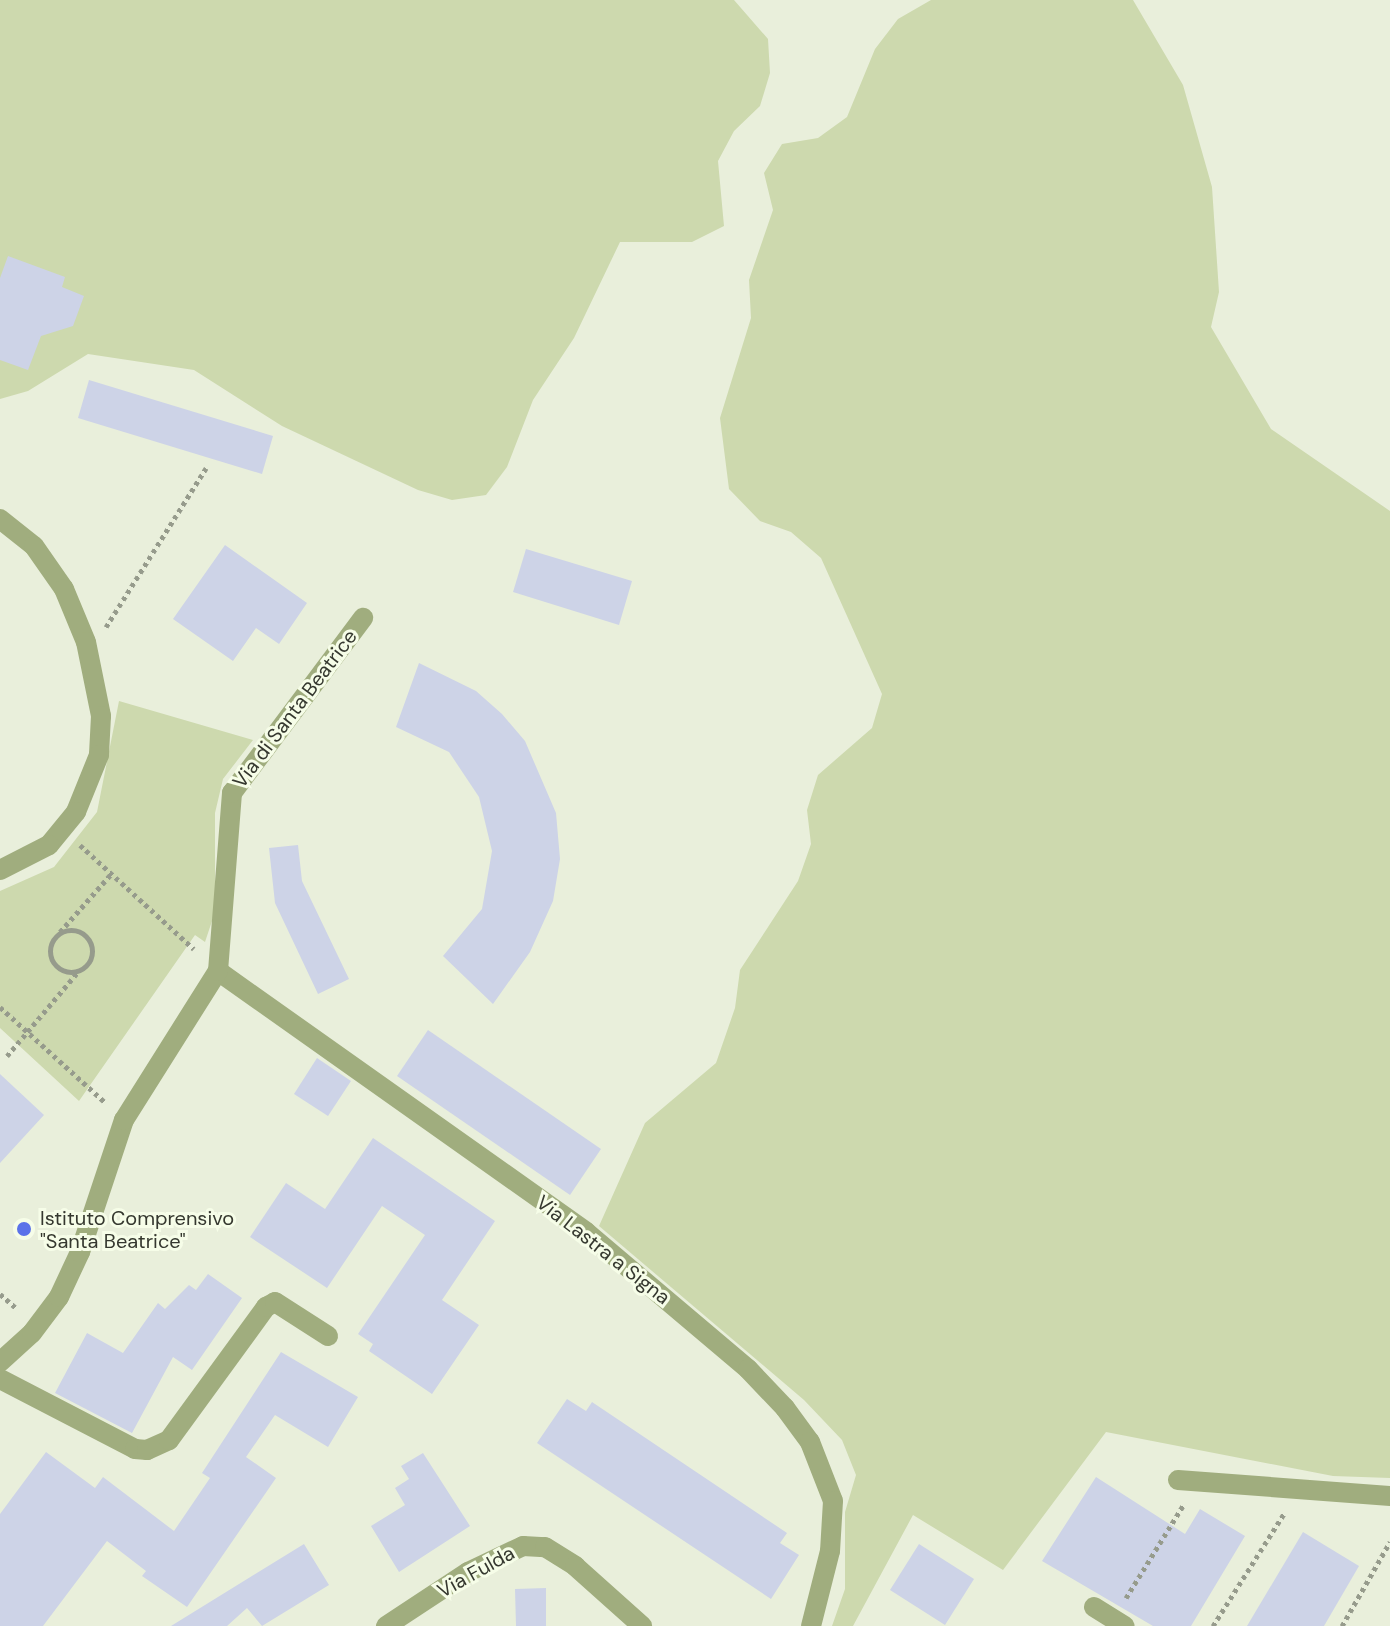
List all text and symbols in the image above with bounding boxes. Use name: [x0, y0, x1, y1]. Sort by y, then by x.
street label: Via di Santa Beatrice: [228, 625, 362, 793]
street label: Via Lastra a Signa: [531, 1190, 675, 1310]
place label: Istituto Comprensivo "Santa Beatrice": [40, 1206, 234, 1253]
marker: Istituto Comprensivo "Santa Beatrice": [15, 1220, 33, 1238]
street label: Via Fulda: [433, 1541, 519, 1603]

